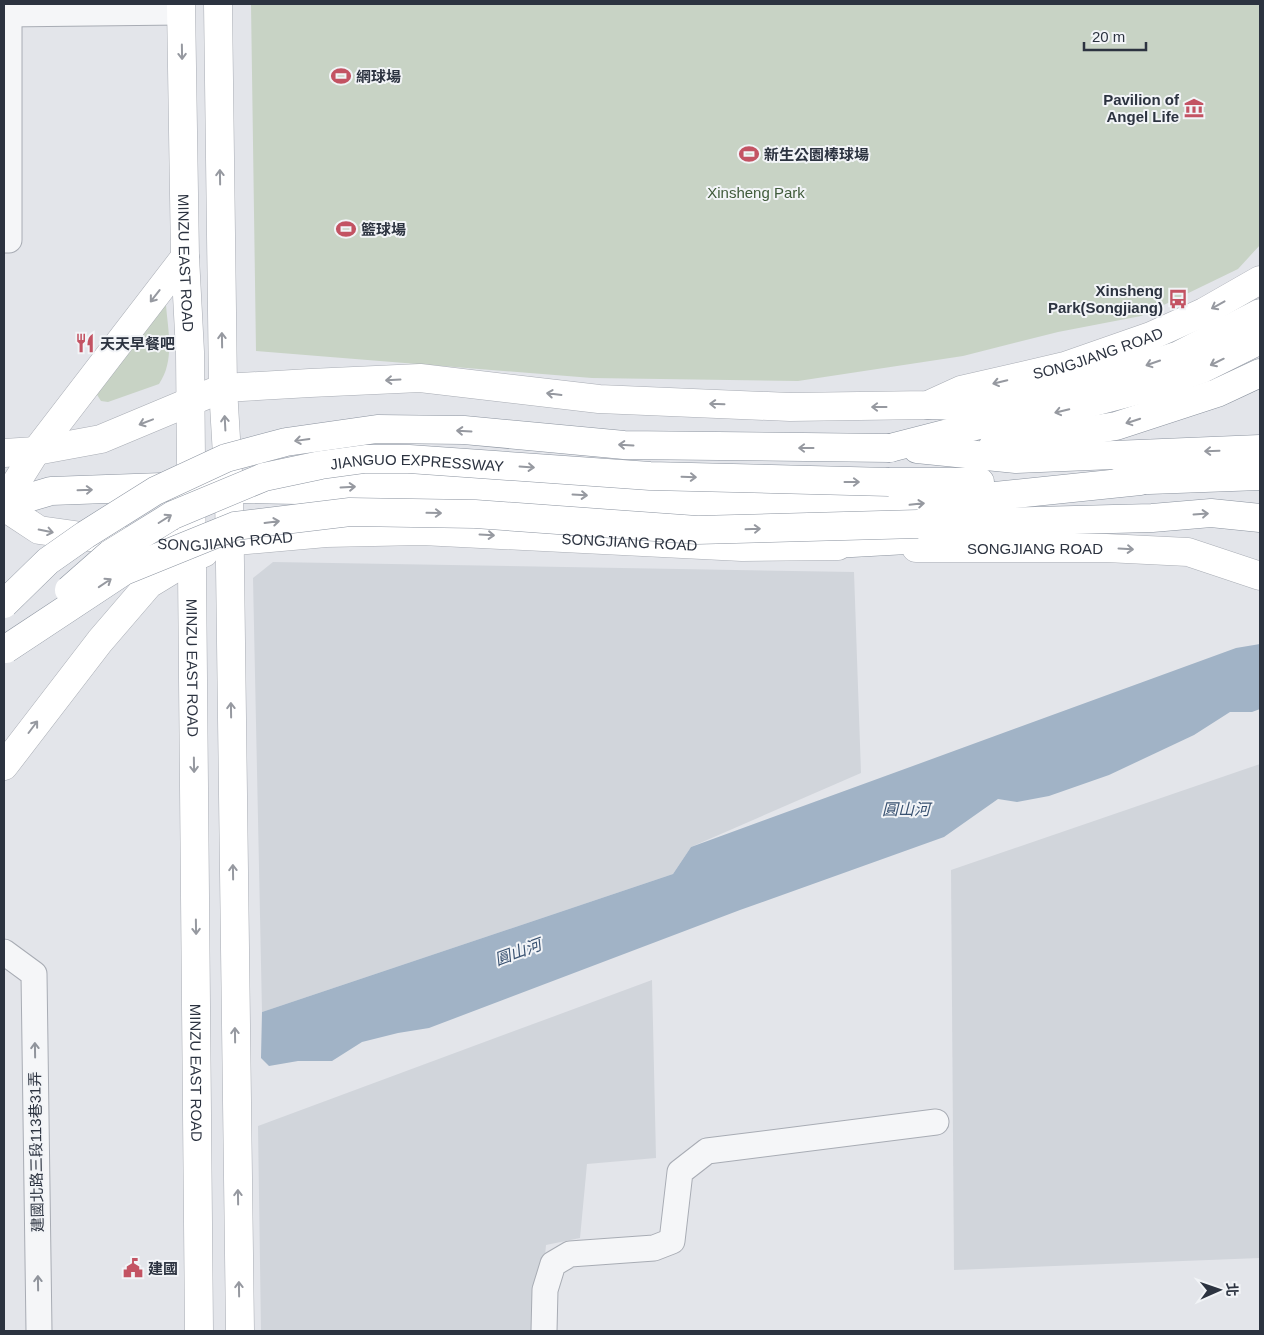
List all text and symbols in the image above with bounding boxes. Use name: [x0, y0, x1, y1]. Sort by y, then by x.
scale bar: [1084, 20, 1146, 52]
text: 20 m: [1092, 28, 1125, 45]
one-way arrow: [177, 44, 186, 60]
sports icon: 網球場: [330, 65, 352, 87]
place label: 網球場: [356, 68, 401, 85]
place label: Pavilion of Angel Life: [1103, 91, 1180, 125]
museum icon: Pavilion of Angel Life: [1183, 97, 1205, 119]
sports icon: 新生公園棒球場: [738, 143, 760, 165]
place label: 新生公園棒球場: [764, 146, 869, 163]
one-way arrow: [215, 169, 225, 186]
park label: Xinsheng Park: [707, 184, 805, 201]
street label: MINZU EAST ROAD: [176, 194, 197, 333]
sports icon: 籃球場: [335, 218, 357, 240]
place label: 籃球場: [361, 221, 406, 238]
place label: Xinsheng Park(Songjiang): [1048, 282, 1163, 316]
bus stop icon: Xinsheng Park(Songjiang): [1167, 288, 1189, 310]
one-way arrow: [149, 289, 160, 302]
one-way arrow: [1212, 300, 1226, 310]
street label: SONGJIANG ROAD: [1031, 323, 1165, 382]
restaurant icon: 天天早餐吧: [74, 332, 96, 354]
one-way arrow: [217, 332, 227, 348]
place label: 天天早餐吧: [100, 335, 175, 352]
one-way arrow: [1209, 357, 1224, 367]
one-way arrow: [1145, 359, 1161, 369]
one-way arrow: [385, 375, 401, 384]
one-way arrow: [992, 378, 1008, 387]
one-way arrow: [547, 389, 563, 399]
one-way arrow: [709, 399, 725, 409]
one-way arrow: [871, 402, 888, 412]
one-way arrow: [1054, 407, 1070, 416]
one-way arrow: [221, 416, 230, 432]
one-way arrow: [1125, 416, 1141, 426]
one-way arrow: [139, 418, 154, 427]
one-way arrow: [456, 426, 472, 435]
one-way arrow: [295, 435, 311, 445]
one-way arrow: [618, 440, 634, 450]
one-way arrow: [798, 443, 814, 453]
one-way arrow: [1204, 447, 1220, 456]
street label: JIANGUO EXPRESSWAY: [329, 451, 505, 474]
one-way arrow: [519, 462, 535, 471]
one-way arrow: [681, 473, 697, 482]
one-way arrow: [843, 477, 859, 487]
one-way arrow: [340, 482, 356, 491]
one-way arrow: [77, 485, 93, 495]
one-way arrow: [572, 490, 588, 499]
one-way arrow: [909, 499, 925, 509]
one-way arrow: [426, 509, 442, 518]
one-way arrow: [1192, 509, 1208, 519]
one-way arrow: [158, 514, 172, 524]
one-way arrow: [264, 516, 280, 526]
one-way arrow: [745, 524, 761, 534]
one-way arrow: [37, 527, 53, 536]
street label: SONGJIANG ROAD: [157, 527, 294, 554]
street label: SONGJIANG ROAD: [561, 529, 698, 553]
one-way arrow: [478, 530, 494, 539]
street label: SONGJIANG ROAD: [967, 540, 1103, 557]
one-way arrow: [1118, 544, 1134, 553]
one-way arrow: [98, 578, 112, 589]
street label: MINZU EAST ROAD: [184, 599, 202, 737]
one-way arrow: [226, 702, 236, 718]
one-way arrow: [28, 721, 39, 734]
one-way arrow: [189, 756, 199, 773]
water label: 圓山河: [882, 801, 933, 818]
one-way arrow: [228, 865, 238, 881]
one-way arrow: [191, 919, 200, 935]
water label: 圓山河: [493, 935, 546, 968]
street label: MINZU EAST ROAD: [187, 1004, 206, 1142]
one-way arrow: [231, 1027, 240, 1043]
one-way arrow: [30, 1042, 40, 1058]
street label: 建國北路三段113巷31弄: [26, 1072, 46, 1232]
one-way arrow: [233, 1190, 243, 1206]
public building icon: 建國: [122, 1257, 144, 1279]
place label: 建國: [148, 1260, 178, 1277]
north arrow: [1194, 1265, 1244, 1315]
one-way arrow: [33, 1275, 43, 1291]
one-way arrow: [234, 1281, 244, 1297]
text: 北: [1224, 1282, 1240, 1297]

